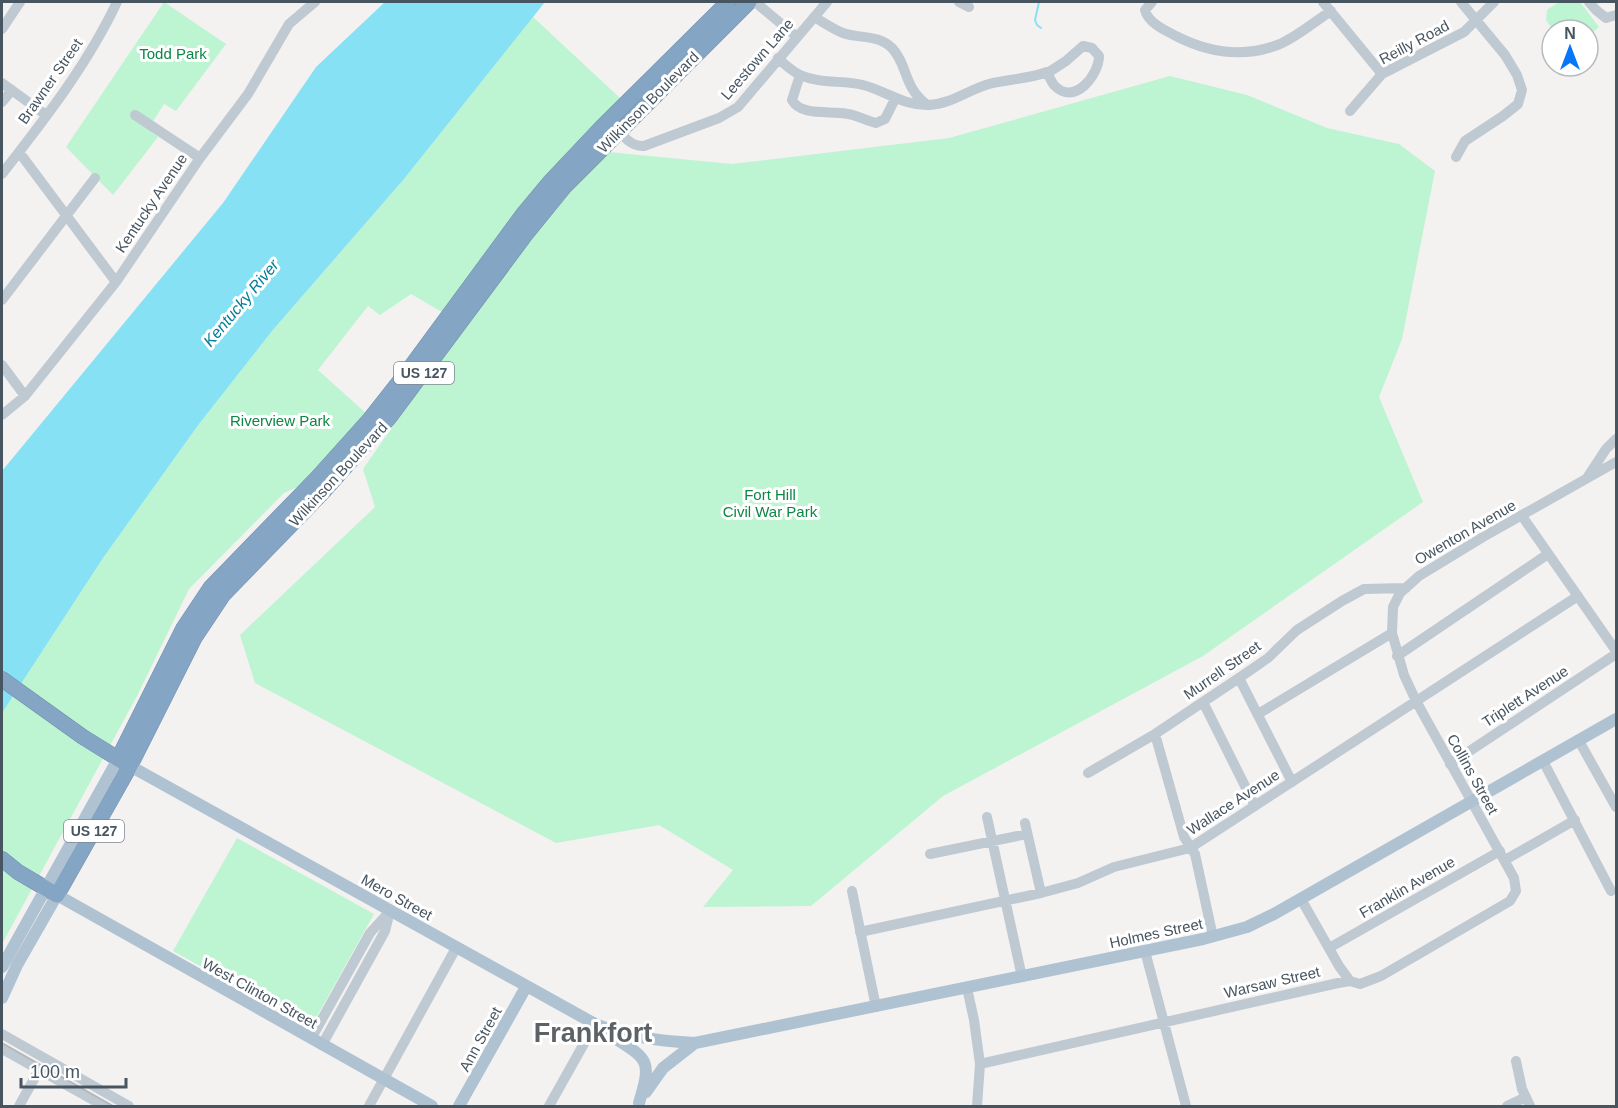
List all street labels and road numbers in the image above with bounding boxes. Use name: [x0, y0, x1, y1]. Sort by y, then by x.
street label: Leestown Lane: [717, 15, 797, 103]
street label: Reilly Road: [1376, 16, 1452, 68]
street label: Brawner Street: [14, 34, 86, 127]
street label: Wilkinson Boulevard: [594, 48, 702, 156]
street label: Kentucky Avenue: [112, 150, 190, 256]
road number: US 127: [394, 362, 454, 384]
street label: Wilkinson Boulevard: [285, 419, 391, 529]
street label: Owenton Avenue: [1411, 496, 1519, 568]
street label: Murrell Street: [1180, 637, 1264, 703]
street label: Triplett Avenue: [1479, 662, 1571, 730]
street label: Collins Street: [1444, 731, 1502, 818]
street label: Wallace Avenue: [1184, 766, 1282, 838]
road number: US 127: [64, 820, 124, 842]
street label: Franklin Avenue: [1356, 853, 1458, 921]
street label: Mero Street: [359, 871, 436, 924]
street label: Holmes Street: [1108, 915, 1205, 951]
street label: West Clinton Street: [199, 954, 321, 1032]
street label: Warsaw Street: [1222, 963, 1322, 1001]
street label: Ann Street: [455, 1003, 505, 1074]

